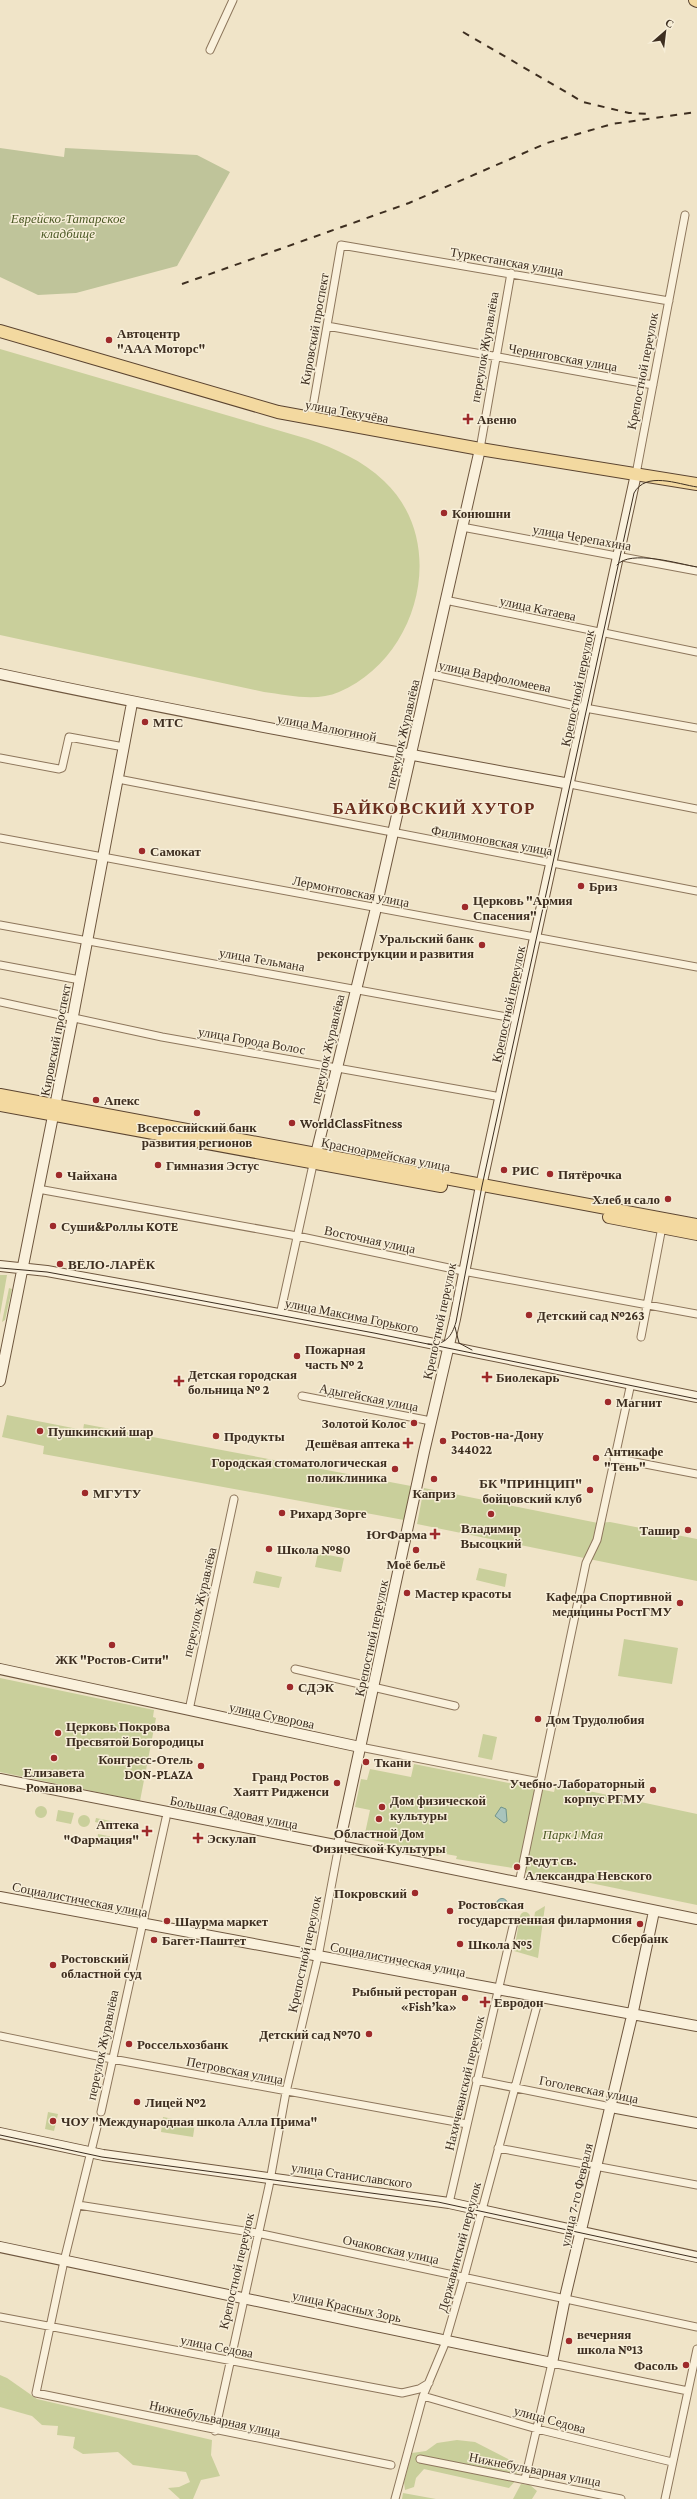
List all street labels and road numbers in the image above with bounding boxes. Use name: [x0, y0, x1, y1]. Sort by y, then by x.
street label: Туркестанская улица: [449, 244, 565, 279]
street label: Кировский проспект: [297, 271, 332, 386]
street label: переулок Журавлёва: [467, 290, 502, 404]
street label: Крепостной переулок: [624, 311, 661, 431]
street label: Черниговская улица: [507, 341, 619, 375]
street label: улица Текучёва: [304, 397, 390, 426]
street label: улица Черепахина: [531, 521, 633, 554]
street label: улица Катаева: [498, 593, 578, 624]
street label: Крепостной переулок: [558, 628, 597, 748]
street label: улица Варфоломеева: [437, 657, 553, 696]
street label: переулок Журавлёва: [383, 678, 422, 790]
street label: улица Малюгиной: [276, 711, 378, 744]
street label: Филимоновская улица: [430, 822, 554, 859]
street label: Лермонтовская улица: [291, 873, 411, 910]
street label: Крепостной переулок: [489, 944, 528, 1064]
street label: улица Тельмана: [218, 945, 306, 974]
street label: Кировский проспект: [37, 983, 74, 1097]
street label: переулок Журавлёва: [308, 993, 347, 1105]
street label: улица Города Волос: [197, 1024, 307, 1057]
street label: Красноармейская улица: [320, 1135, 452, 1174]
street label: Восточная улица: [323, 1223, 417, 1257]
street label: Крепостной переулок: [420, 1261, 459, 1381]
street label: улица Максима Горького: [284, 1295, 420, 1336]
street label: Адыгейская улица: [318, 1381, 420, 1415]
street label: переулок Журавлёва: [180, 1546, 219, 1658]
street label: Крепостной переулок: [352, 1578, 391, 1698]
street label: улица Суворова: [228, 1699, 316, 1732]
street label: Большая Садовая улица: [169, 1793, 299, 1832]
street label: Социалистическая улица: [11, 1879, 149, 1920]
street label: Крепостной переулок: [285, 1894, 324, 2014]
street label: Социалистическая улица: [329, 1939, 467, 1980]
street label: переулок Журавлёва: [84, 1989, 122, 2101]
street label: Нахичеванский переулок: [442, 2014, 487, 2152]
street label: Петровская улица: [185, 2054, 285, 2087]
street label: Гоголевская улица: [538, 2073, 640, 2107]
street label: улица 7-го Февраля: [557, 2142, 596, 2248]
street label: улица Станиславского: [290, 2160, 413, 2191]
street label: Державинский переулок: [435, 2180, 484, 2314]
street label: Крепостной переулок: [216, 2211, 257, 2331]
street label: Очаковская улица: [341, 2232, 441, 2267]
street label: улица Красных Зорь: [291, 2288, 403, 2325]
street label: улица Седова: [179, 2332, 255, 2361]
street label: Нижнебульварная улица: [148, 2397, 282, 2440]
street label: улица Седова: [512, 2403, 588, 2436]
street label: Нижнебульварная улица: [468, 2449, 602, 2490]

